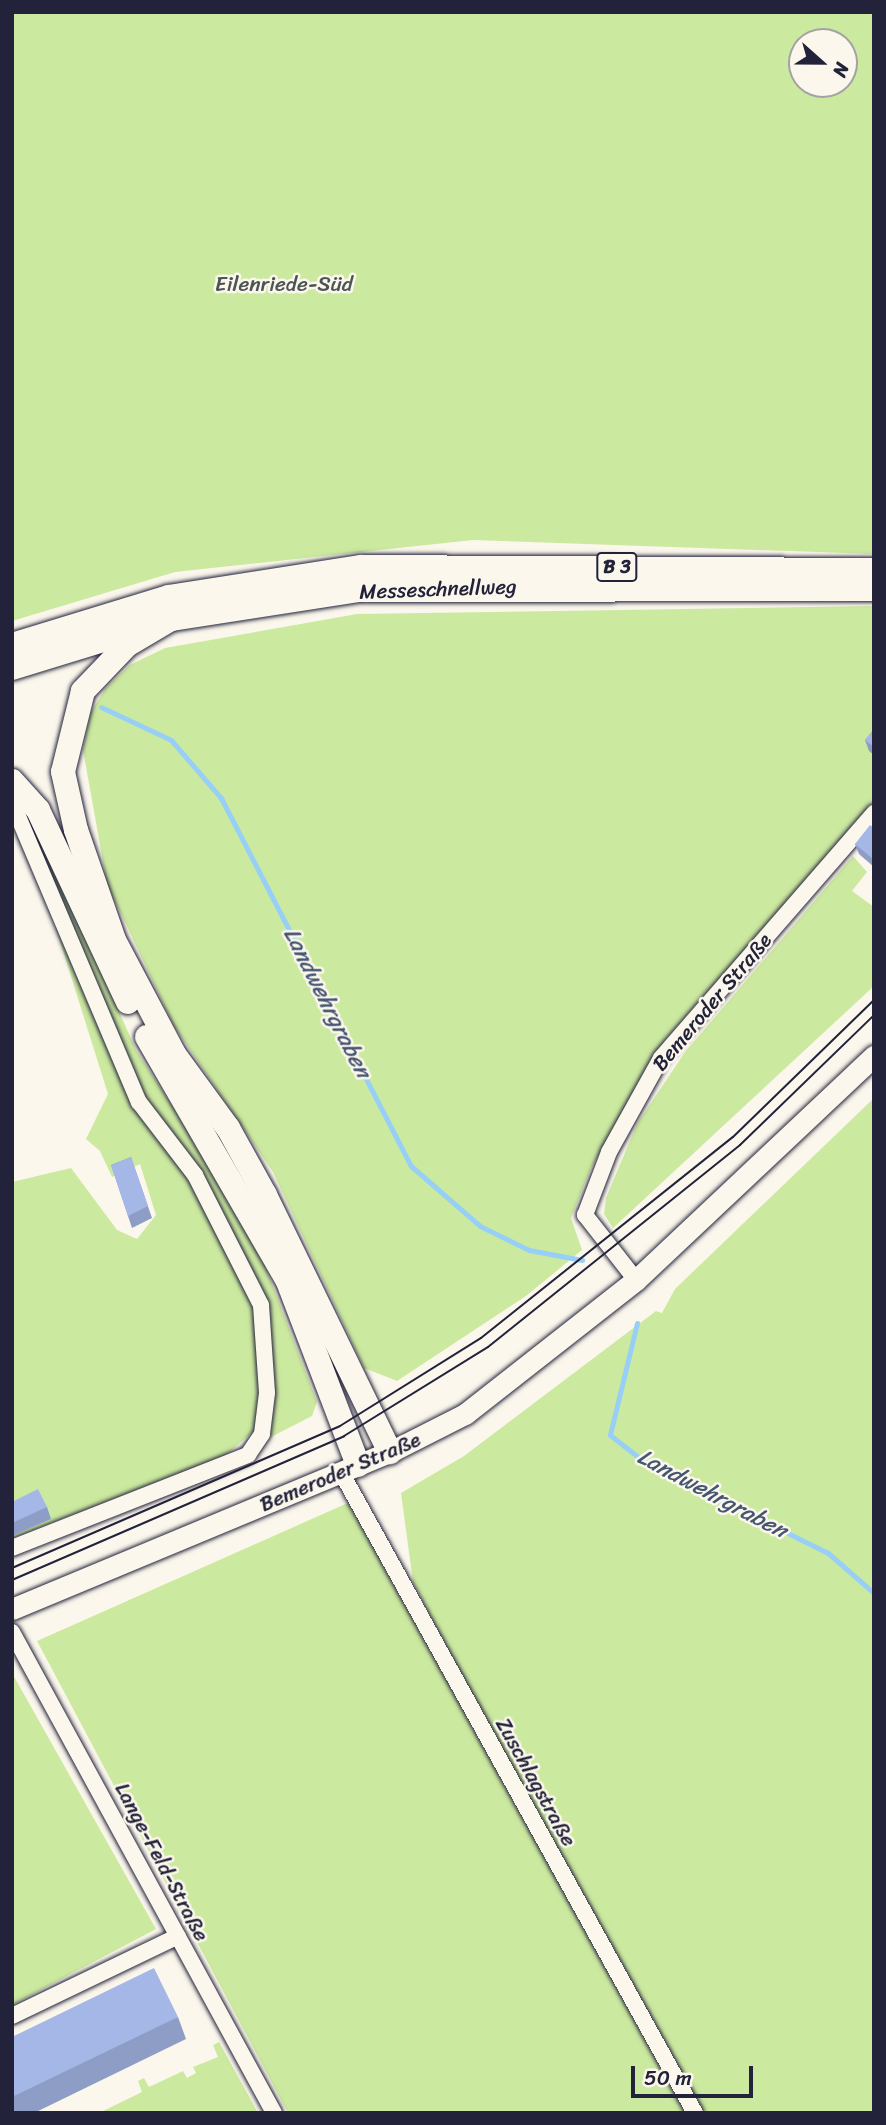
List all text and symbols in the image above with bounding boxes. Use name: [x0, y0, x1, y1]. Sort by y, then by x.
north arrow: [788, 28, 858, 98]
text: N: [823, 58, 859, 82]
park label: Eilenriede-Süd: [215, 271, 353, 297]
road number: B 3: [596, 552, 638, 582]
street label: Messeschnellweg: [359, 574, 517, 604]
water label: Landwehrgraben: [277, 923, 377, 1083]
street label: Bemeroder Straße: [647, 928, 777, 1076]
street label: Bemeroder Straße: [256, 1427, 424, 1517]
water label: Landwehrgraben: [633, 1443, 791, 1545]
street label: Zuschlagstraße: [490, 1713, 582, 1851]
street label: Lange-Feld-Straße: [110, 1778, 214, 1946]
scale bar: [634, 2052, 756, 2096]
text: 50 m: [644, 2059, 692, 2097]

